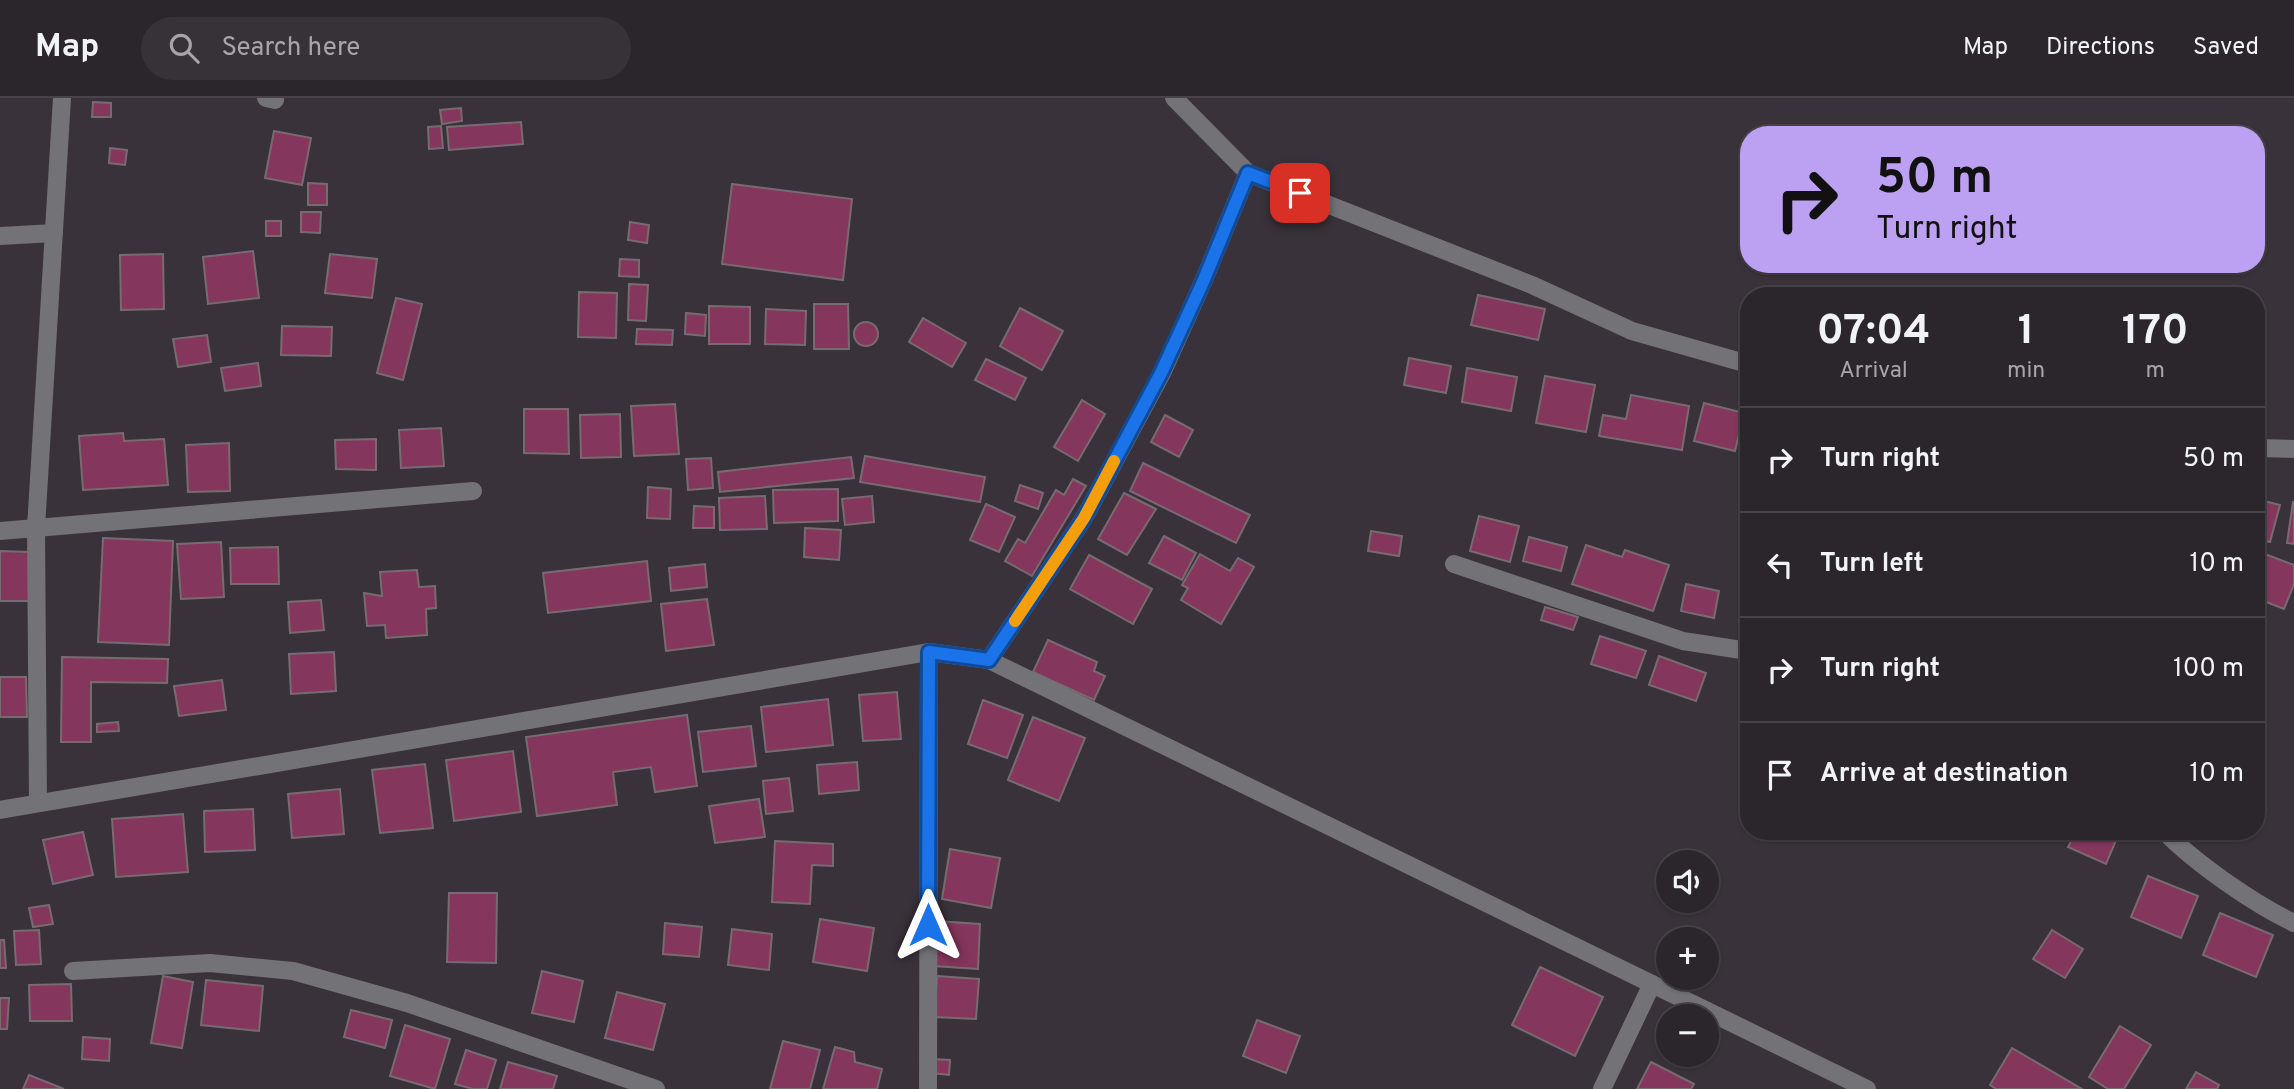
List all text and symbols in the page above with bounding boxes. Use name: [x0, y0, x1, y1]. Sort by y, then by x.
search box: [141, 17, 631, 80]
text: Map: [35, 27, 99, 69]
icon: search: [165, 29, 203, 67]
text: Search here: [221, 32, 360, 65]
text: Map: [1963, 33, 2008, 63]
text: Directions: [2046, 33, 2155, 63]
text: Saved: [2193, 33, 2259, 63]
text: 50 m: [1876, 149, 1993, 211]
icon: right: [1761, 154, 1852, 245]
pin: [1270, 163, 1330, 223]
icon: arrive: [1281, 174, 1319, 212]
text: Turn right: [1876, 210, 2018, 250]
text: 07:04: [1816, 306, 1931, 359]
text: 1: [2018, 306, 2035, 359]
text: 170: [2122, 306, 2189, 359]
text: Arrival: [1839, 357, 1908, 386]
text: min: [2007, 357, 2045, 386]
text: m: [2145, 357, 2165, 386]
icon: right: [1761, 441, 1799, 479]
text: Turn right: [1820, 443, 1940, 476]
text: 50 m: [2183, 443, 2244, 476]
icon: left: [1761, 546, 1799, 584]
text: Turn left: [1820, 548, 1924, 581]
text: 10 m: [2189, 548, 2244, 581]
icon: right: [1761, 651, 1799, 689]
text: Turn right: [1820, 653, 1940, 686]
text: 100 m: [2173, 653, 2244, 686]
icon: arrive: [1761, 756, 1799, 794]
text: Arrive at destination: [1820, 758, 2068, 791]
text: 10 m: [2189, 758, 2244, 791]
map controls: [1656, 850, 1719, 1067]
button: sound: [1656, 850, 1719, 913]
position arrow: [891, 888, 965, 962]
button: +: [1656, 927, 1719, 990]
button: −: [1656, 1004, 1719, 1067]

